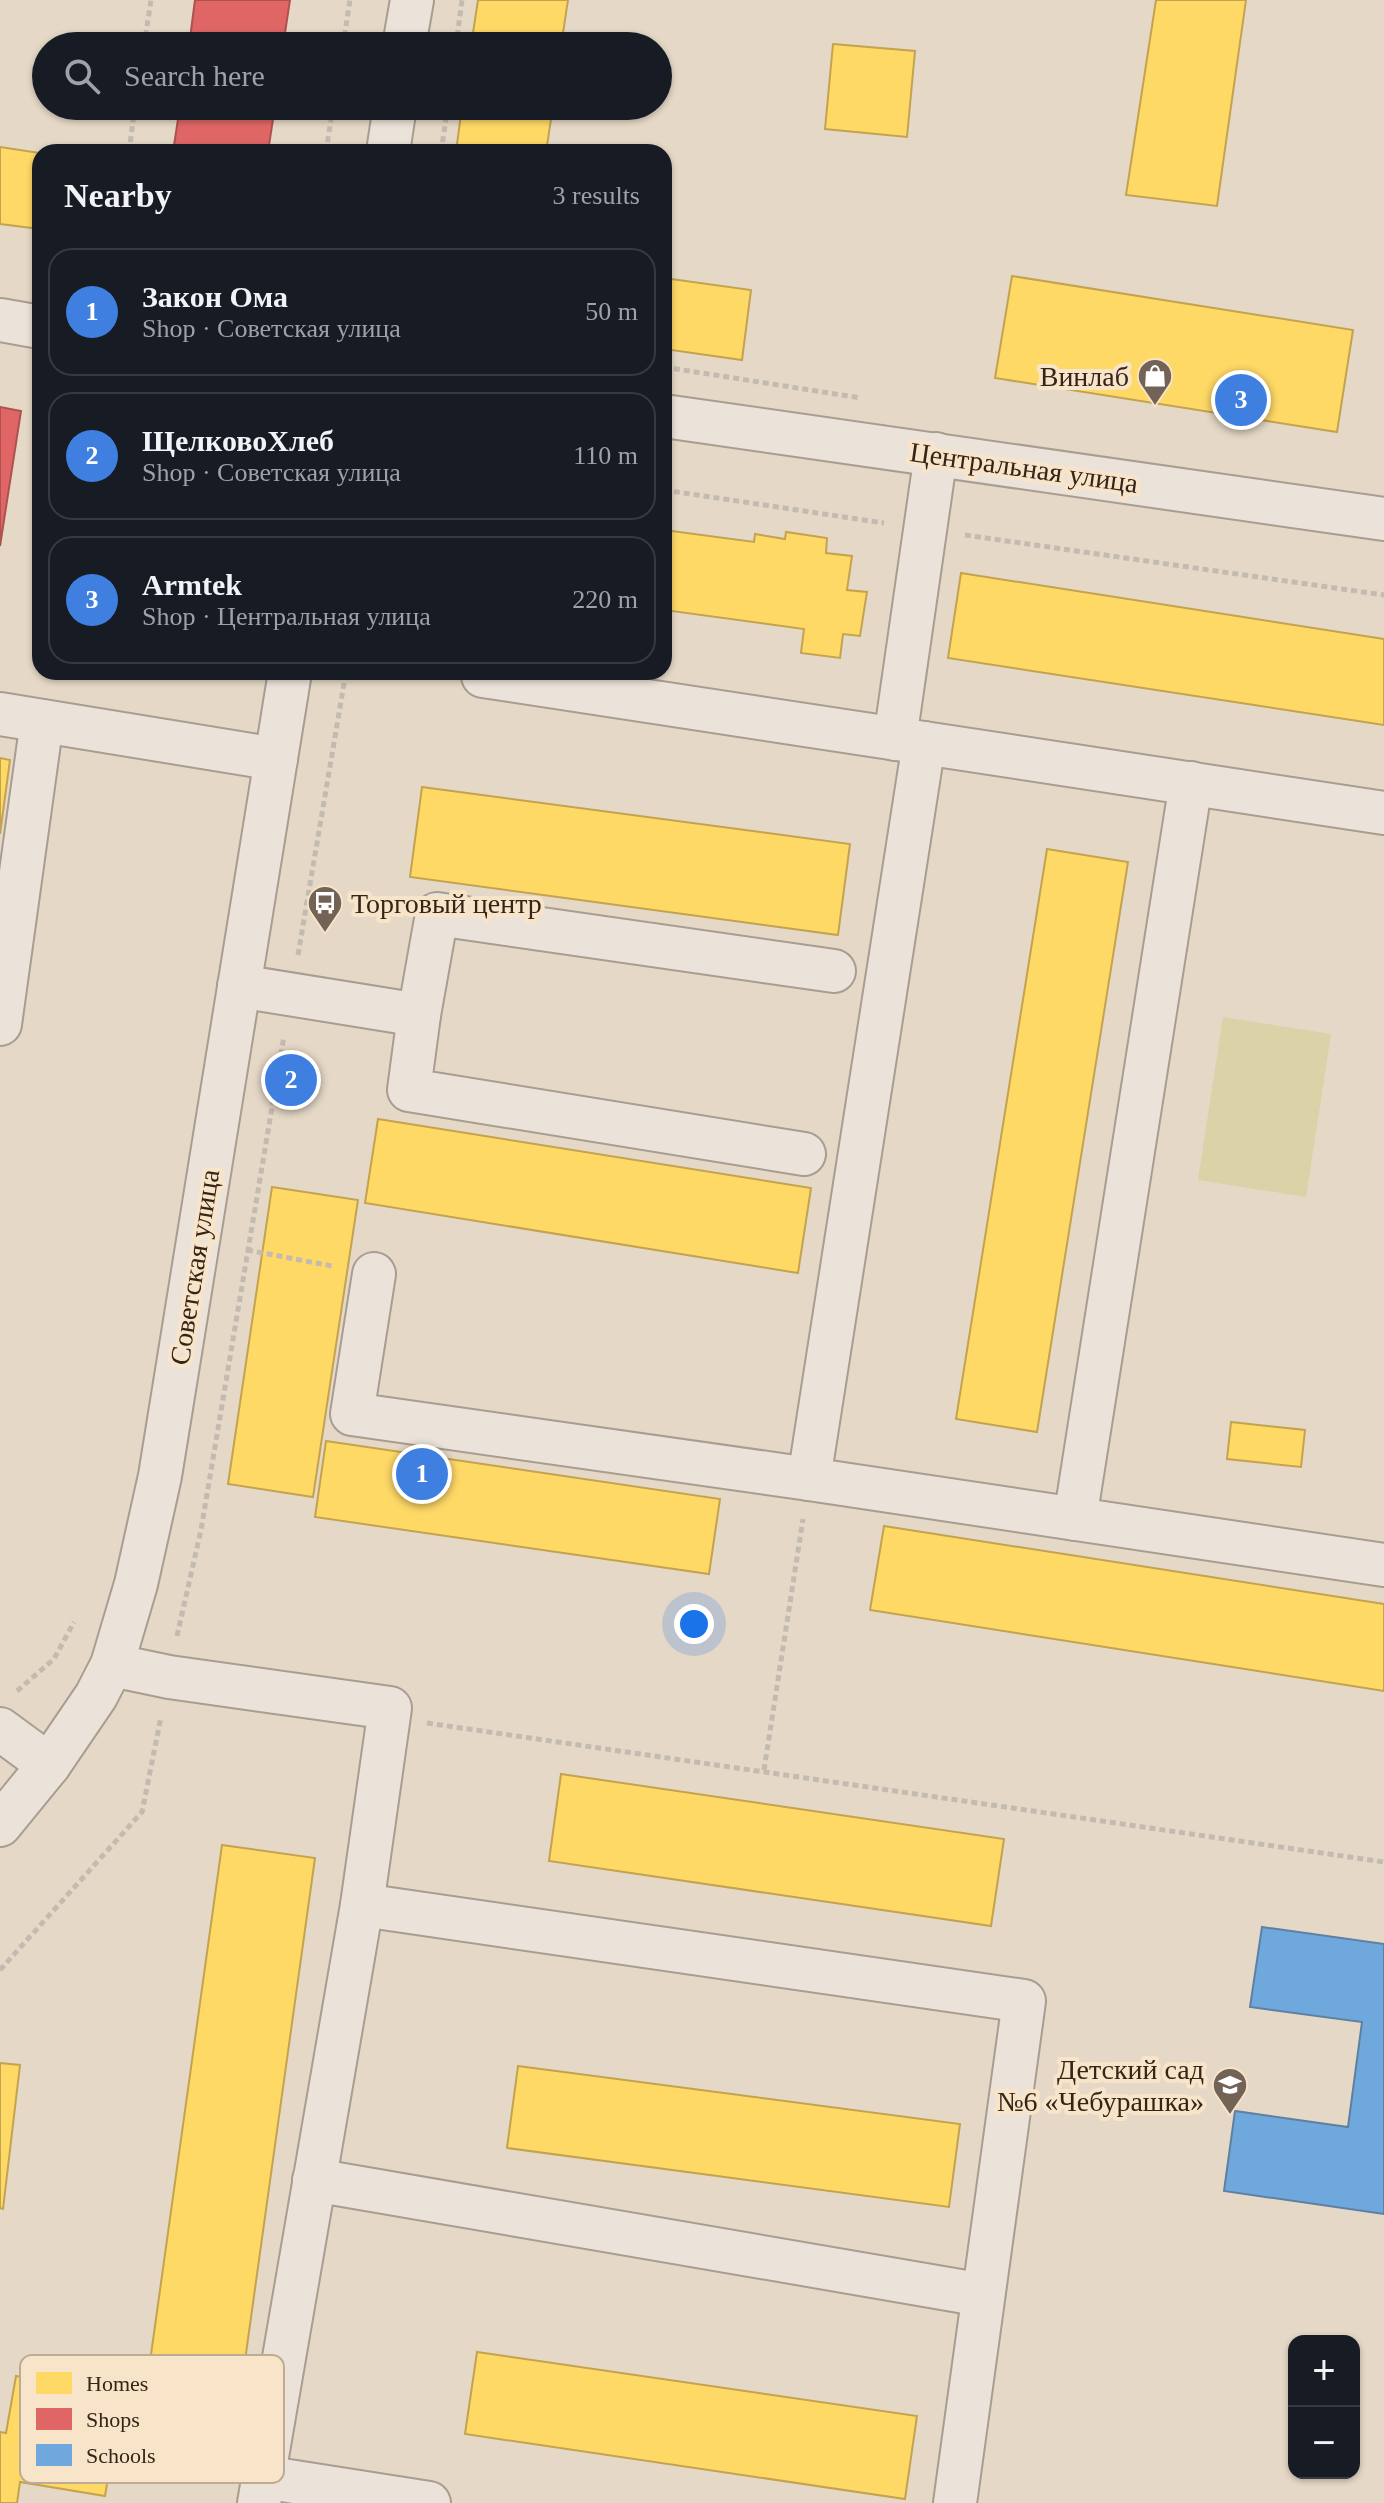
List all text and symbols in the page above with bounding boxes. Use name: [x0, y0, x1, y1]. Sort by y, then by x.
search box: [32, 32, 672, 120]
icon: search: [60, 54, 104, 98]
text: Search here: [124, 59, 265, 92]
text: Nearby: [64, 177, 172, 214]
text: 3 results: [553, 181, 640, 210]
text: Закон Ома: [142, 280, 288, 313]
text: 1: [86, 297, 99, 326]
text: 50 m: [585, 297, 638, 326]
text: Shop · Советская улица: [142, 314, 401, 343]
shop icon: Винлаб: [1136, 357, 1174, 407]
place label: Винлаб: [1040, 361, 1129, 392]
pin: 3: [1215, 370, 1267, 430]
text: ЩелковоХлеб: [142, 424, 334, 457]
street label: Центральная улица: [908, 436, 1141, 499]
text: 2: [86, 441, 99, 470]
text: 110 m: [573, 441, 638, 470]
text: Shop · Советская улица: [142, 458, 401, 487]
text: Armtek: [142, 568, 242, 601]
text: 3: [86, 585, 99, 614]
text: 220 m: [572, 585, 638, 614]
text: Shop · Центральная улица: [142, 602, 431, 631]
bus stop icon: Торговый центр: [306, 884, 344, 934]
place label: Торговый центр: [351, 888, 542, 919]
pin: 2: [265, 1050, 317, 1110]
street label: Советская улица: [164, 1166, 225, 1367]
pin: 1: [396, 1444, 448, 1504]
your location: [674, 1604, 714, 1644]
place label: Детский сад №6 «Чебурашка»: [997, 2054, 1204, 2117]
school or university icon: Детский сад №6 «Чебурашка»: [1211, 2066, 1249, 2116]
map controls: [1288, 2335, 1360, 2479]
button: +: [1288, 2335, 1360, 2407]
legend: [20, 2355, 284, 2483]
text: Homes: [86, 2371, 148, 2396]
text: Shops: [86, 2407, 140, 2432]
button: −: [1288, 2407, 1360, 2479]
text: Schools: [86, 2443, 156, 2468]

